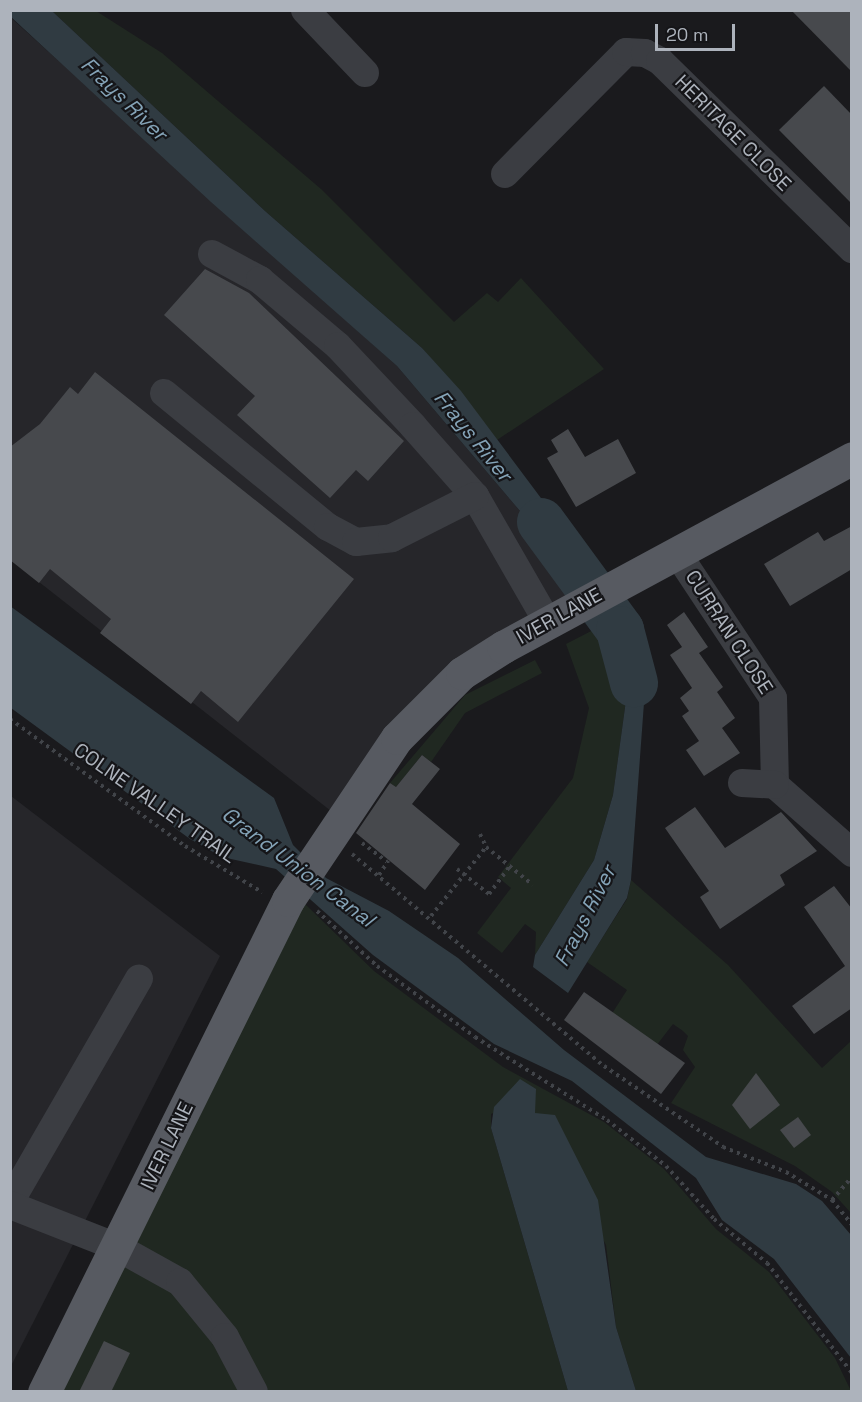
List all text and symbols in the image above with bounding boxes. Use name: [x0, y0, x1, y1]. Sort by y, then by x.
scale bar: [658, 12, 738, 50]
text: 20 m: [666, 23, 709, 46]
water label: Frays River: [76, 52, 172, 146]
street label: HERITAGE CLOSE: [670, 70, 796, 196]
water label: Frays River: [429, 385, 517, 487]
street label: CURRAN CLOSE: [680, 566, 778, 698]
street label: IVER LANE: [512, 583, 606, 649]
street label: COLNE VALLEY TRAIL: [69, 738, 241, 868]
water label: Grand Union Canal: [217, 802, 379, 932]
water label: Frays River: [549, 861, 621, 971]
street label: IVER LANE: [136, 1098, 198, 1194]

